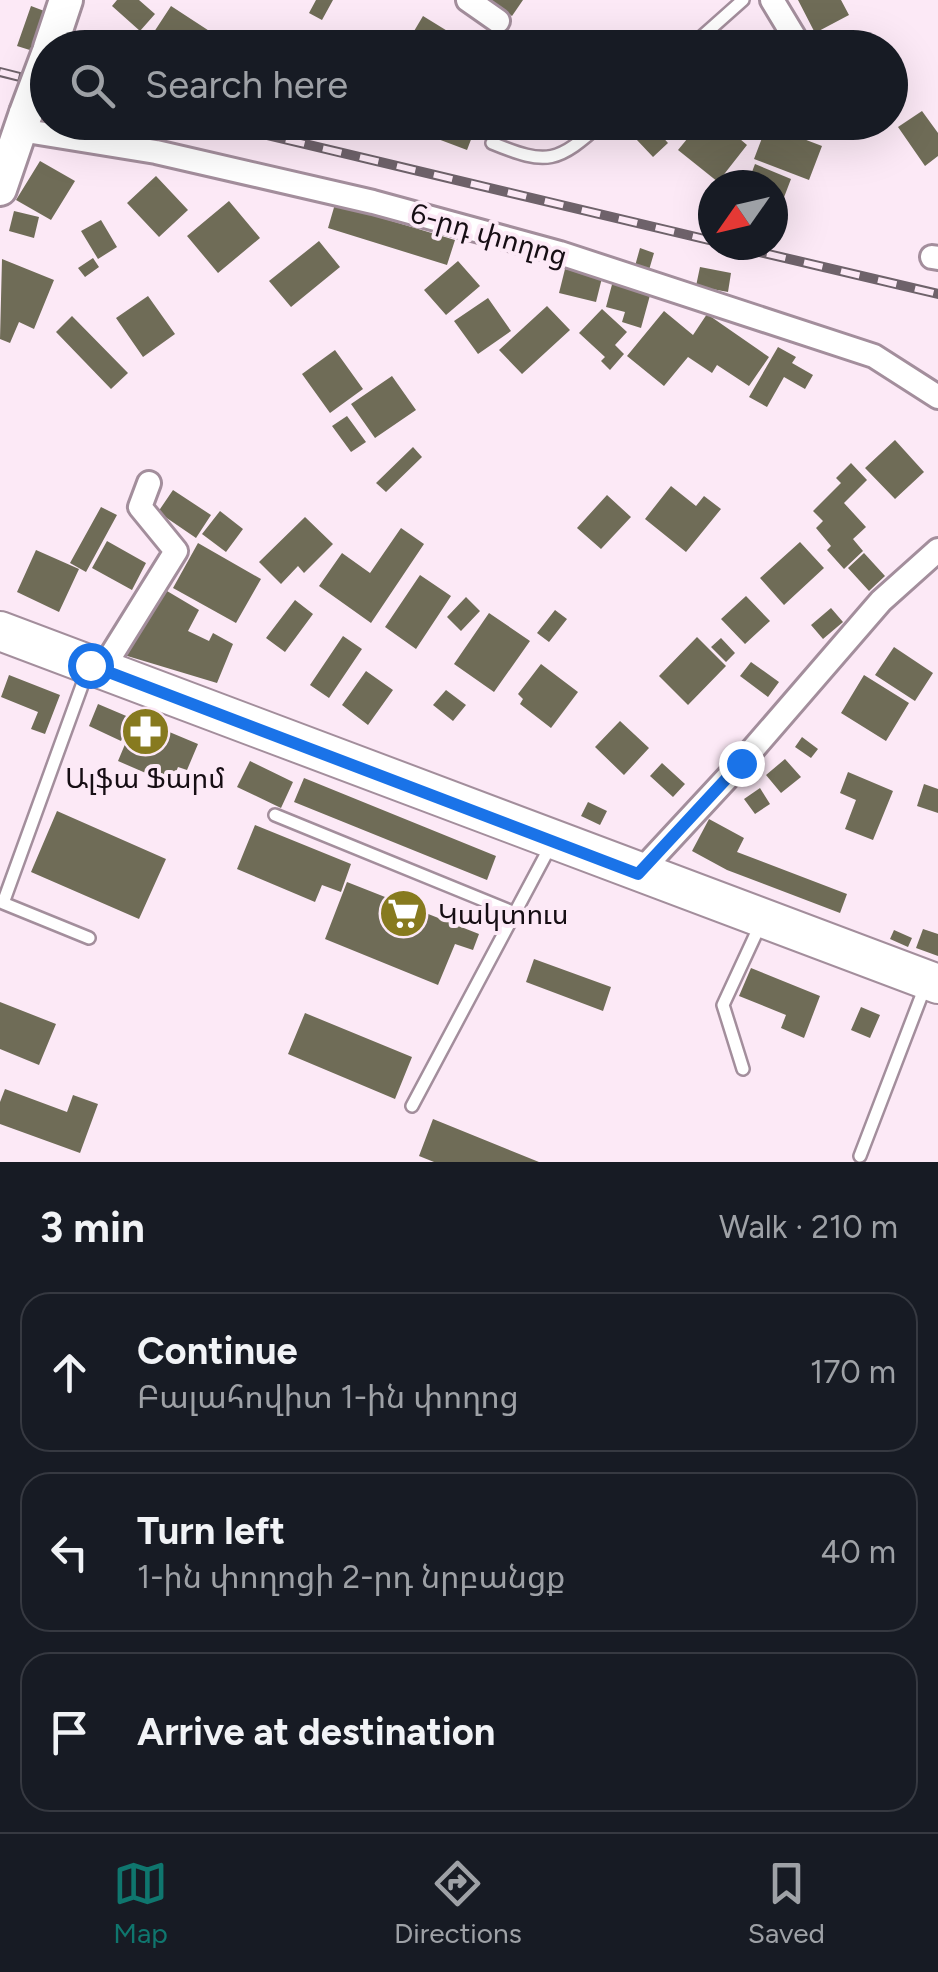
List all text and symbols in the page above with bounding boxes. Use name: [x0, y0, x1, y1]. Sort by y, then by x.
search box: [30, 30, 908, 140]
icon: search: [65, 58, 120, 113]
text: Search here: [145, 62, 348, 108]
north arrow: [698, 170, 788, 260]
street label: 6-րդ փողոց: [407, 195, 571, 273]
route start: [68, 643, 114, 689]
pharmacy icon: Ալֆա Ֆարմ: [119, 705, 171, 757]
route end: [719, 741, 765, 787]
place label: Ալֆա Ֆարմ: [65, 761, 225, 795]
supermarket icon: Կակտուս: [377, 888, 429, 940]
place label: Կակտուս: [438, 897, 568, 931]
text: 3 min: [40, 1202, 145, 1253]
text: Walk · 210 m: [719, 1208, 898, 1246]
text: Continue: [137, 1328, 298, 1374]
icon: ahead: [42, 1345, 97, 1400]
text: 170 m: [810, 1353, 896, 1391]
text: Բալահովիտ 1-ին փողոց: [137, 1378, 519, 1416]
text: Turn left: [137, 1508, 285, 1554]
icon: left: [42, 1525, 97, 1580]
text: 40 m: [820, 1533, 896, 1571]
text: 1-ին փողոցի 2-րդ նրբանցք: [137, 1558, 565, 1596]
icon: arrive: [42, 1705, 97, 1760]
text: Arrive at destination: [137, 1709, 495, 1755]
tab: Map: [113, 1856, 168, 1950]
tab: Directions: [394, 1856, 522, 1950]
tab: Saved: [748, 1856, 825, 1950]

